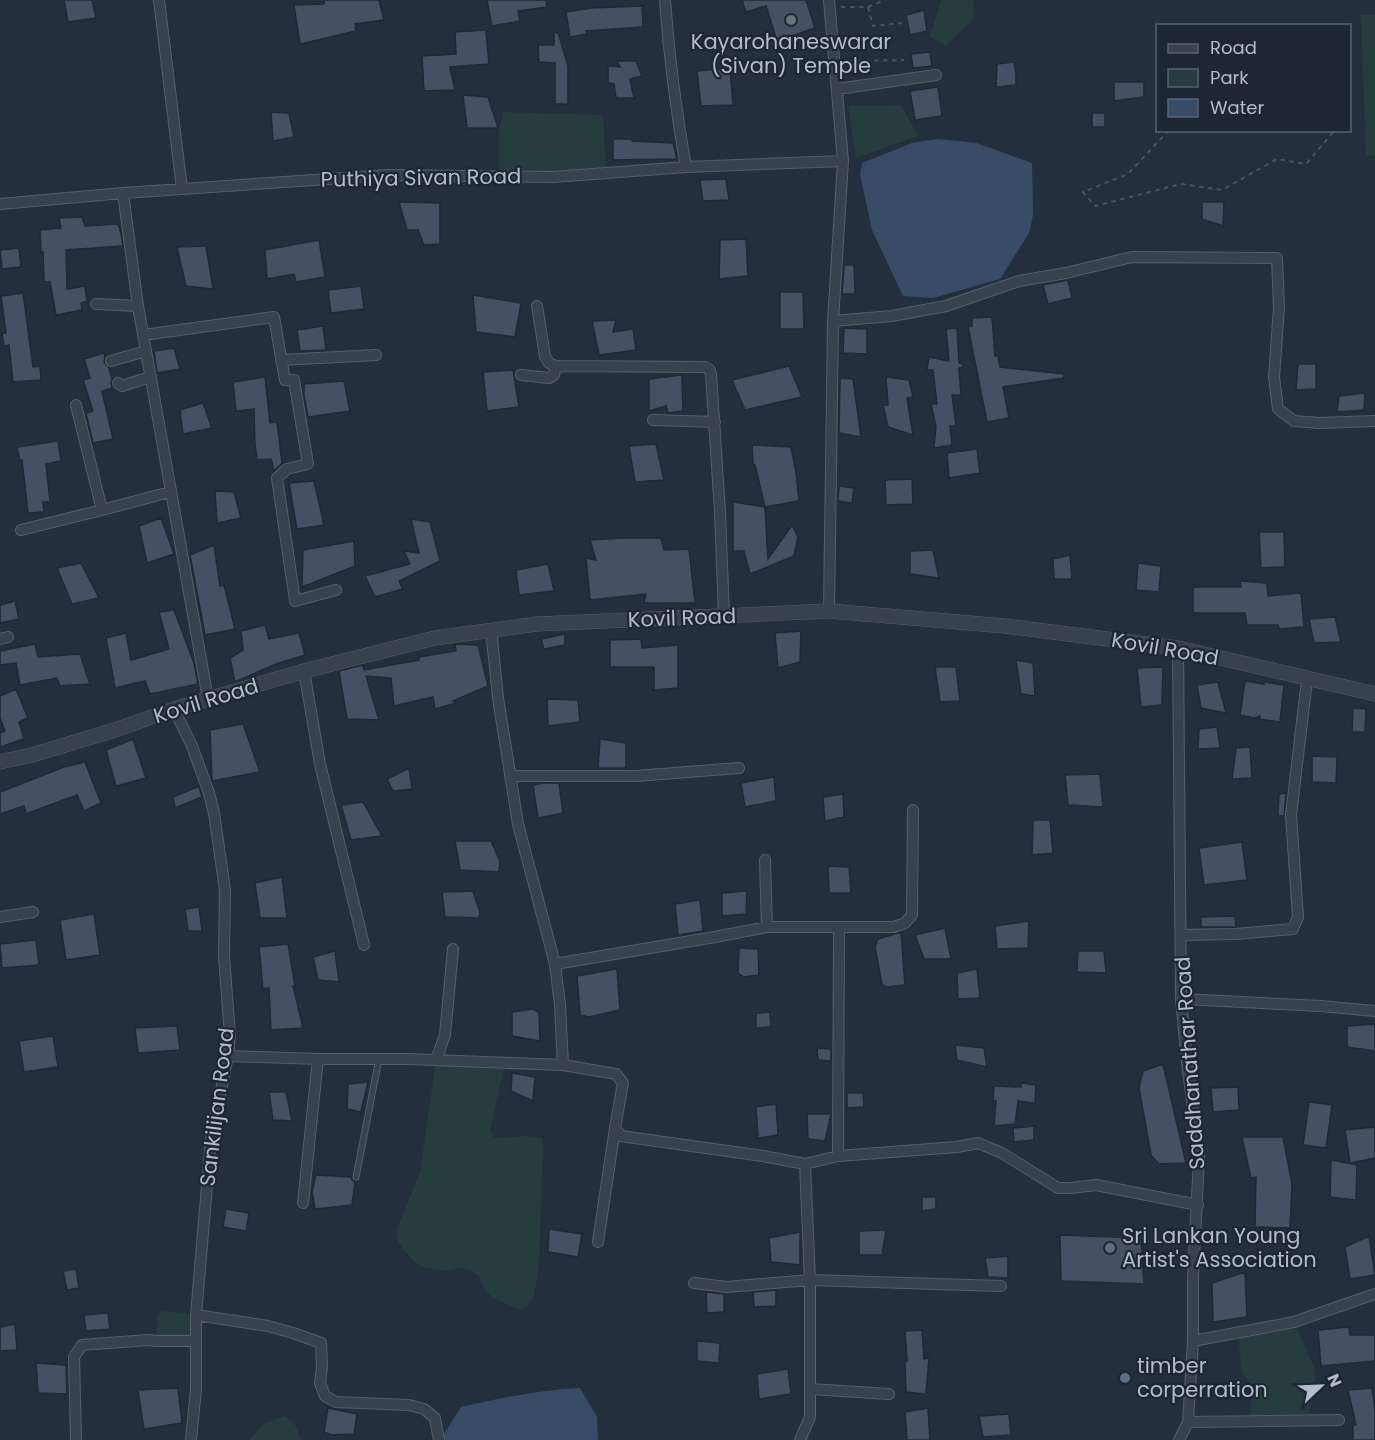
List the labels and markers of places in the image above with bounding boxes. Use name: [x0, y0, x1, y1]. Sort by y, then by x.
marker: Kayarohaneswarar (Sivan) Temple: [784, 13, 798, 27]
place label: Kayarohaneswarar (Sivan) Temple: [691, 27, 891, 80]
place label: Sri Lankan Young Artist's Association: [1122, 1221, 1317, 1274]
marker: Sri Lankan Young Artist's Association: [1103, 1241, 1117, 1255]
place label: timber corperration: [1137, 1351, 1268, 1404]
marker: timber corperration: [1118, 1371, 1132, 1385]

